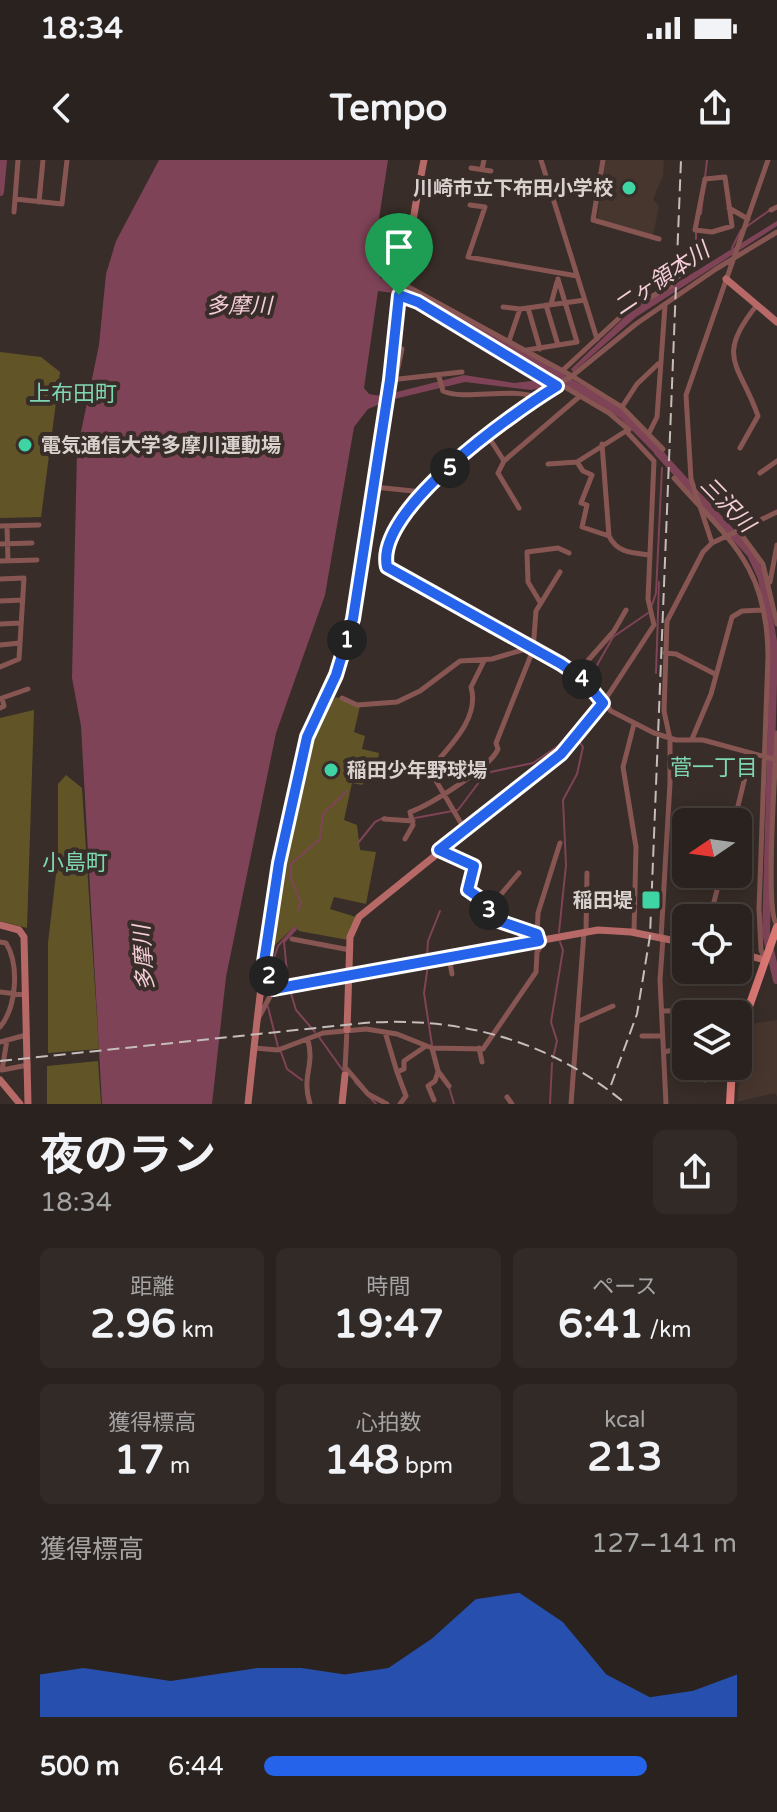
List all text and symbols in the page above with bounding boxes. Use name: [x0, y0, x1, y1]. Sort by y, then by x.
text: 18:34: [40, 10, 123, 47]
icon: back: [40, 86, 84, 130]
icon: share: [693, 86, 737, 130]
text: Tempo: [330, 87, 447, 130]
place label: 川崎市立下布田小学校: [413, 177, 613, 201]
marker: 川崎市立下布田小学校: [620, 179, 638, 197]
pin: [365, 213, 433, 295]
icon: arrive: [377, 225, 421, 269]
water label: 二ヶ領本川: [609, 236, 716, 320]
water label: 多摩川: [206, 293, 274, 319]
district label: 上布田町: [29, 381, 117, 407]
place label: 電気通信大学多摩川運動場: [41, 434, 281, 458]
marker: 電気通信大学多摩川運動場: [16, 436, 34, 454]
pin: 5: [430, 448, 470, 488]
text: 5: [443, 455, 457, 481]
water label: 三沢川: [695, 472, 761, 539]
pin: 1: [327, 620, 367, 660]
text: 1: [340, 627, 354, 653]
pin: 4: [562, 659, 602, 699]
text: 4: [575, 666, 589, 692]
district label: 菅一丁目: [670, 755, 758, 781]
place label: 稲田少年野球場: [347, 759, 487, 783]
marker: 稲田少年野球場: [322, 761, 340, 779]
north arrow: [672, 808, 752, 888]
map controls: [672, 808, 752, 1080]
district label: 小島町: [42, 850, 108, 876]
place label: 稲田堤: [573, 889, 633, 913]
marker: 稲田堤: [640, 889, 662, 911]
pin: 3: [469, 890, 509, 930]
text: 3: [482, 897, 496, 923]
button: locate: [672, 904, 752, 984]
water label: 多摩川: [129, 922, 159, 992]
pin: 2: [249, 956, 289, 996]
text: 2: [262, 963, 276, 989]
button: layers: [672, 1000, 752, 1080]
text: 夜のラン: [40, 1130, 216, 1183]
button: share: [653, 1130, 737, 1214]
text: 18:34: [40, 1187, 112, 1218]
text: 距離: [130, 1274, 174, 1300]
text: 時間: [366, 1274, 411, 1300]
text: ペース: [592, 1274, 657, 1300]
text: 2.96: [90, 1300, 176, 1348]
text: 19:47: [333, 1300, 444, 1348]
text: 6:41: [558, 1300, 644, 1348]
text: km: [176, 1317, 214, 1343]
text: /km: [644, 1317, 692, 1343]
text: kcal: [604, 1407, 646, 1433]
text: 獲得標高: [108, 1410, 196, 1436]
text: 心拍数: [355, 1410, 422, 1436]
text: 213: [587, 1433, 663, 1481]
text: 17: [114, 1436, 164, 1484]
text: 148: [324, 1436, 399, 1484]
text: m: [164, 1453, 190, 1479]
text: bpm: [399, 1453, 453, 1479]
text: 127–141 m: [591, 1528, 737, 1559]
text: 獲得標高: [40, 1534, 144, 1565]
text: 500 m: [40, 1751, 120, 1782]
text: 6:44: [168, 1751, 224, 1782]

